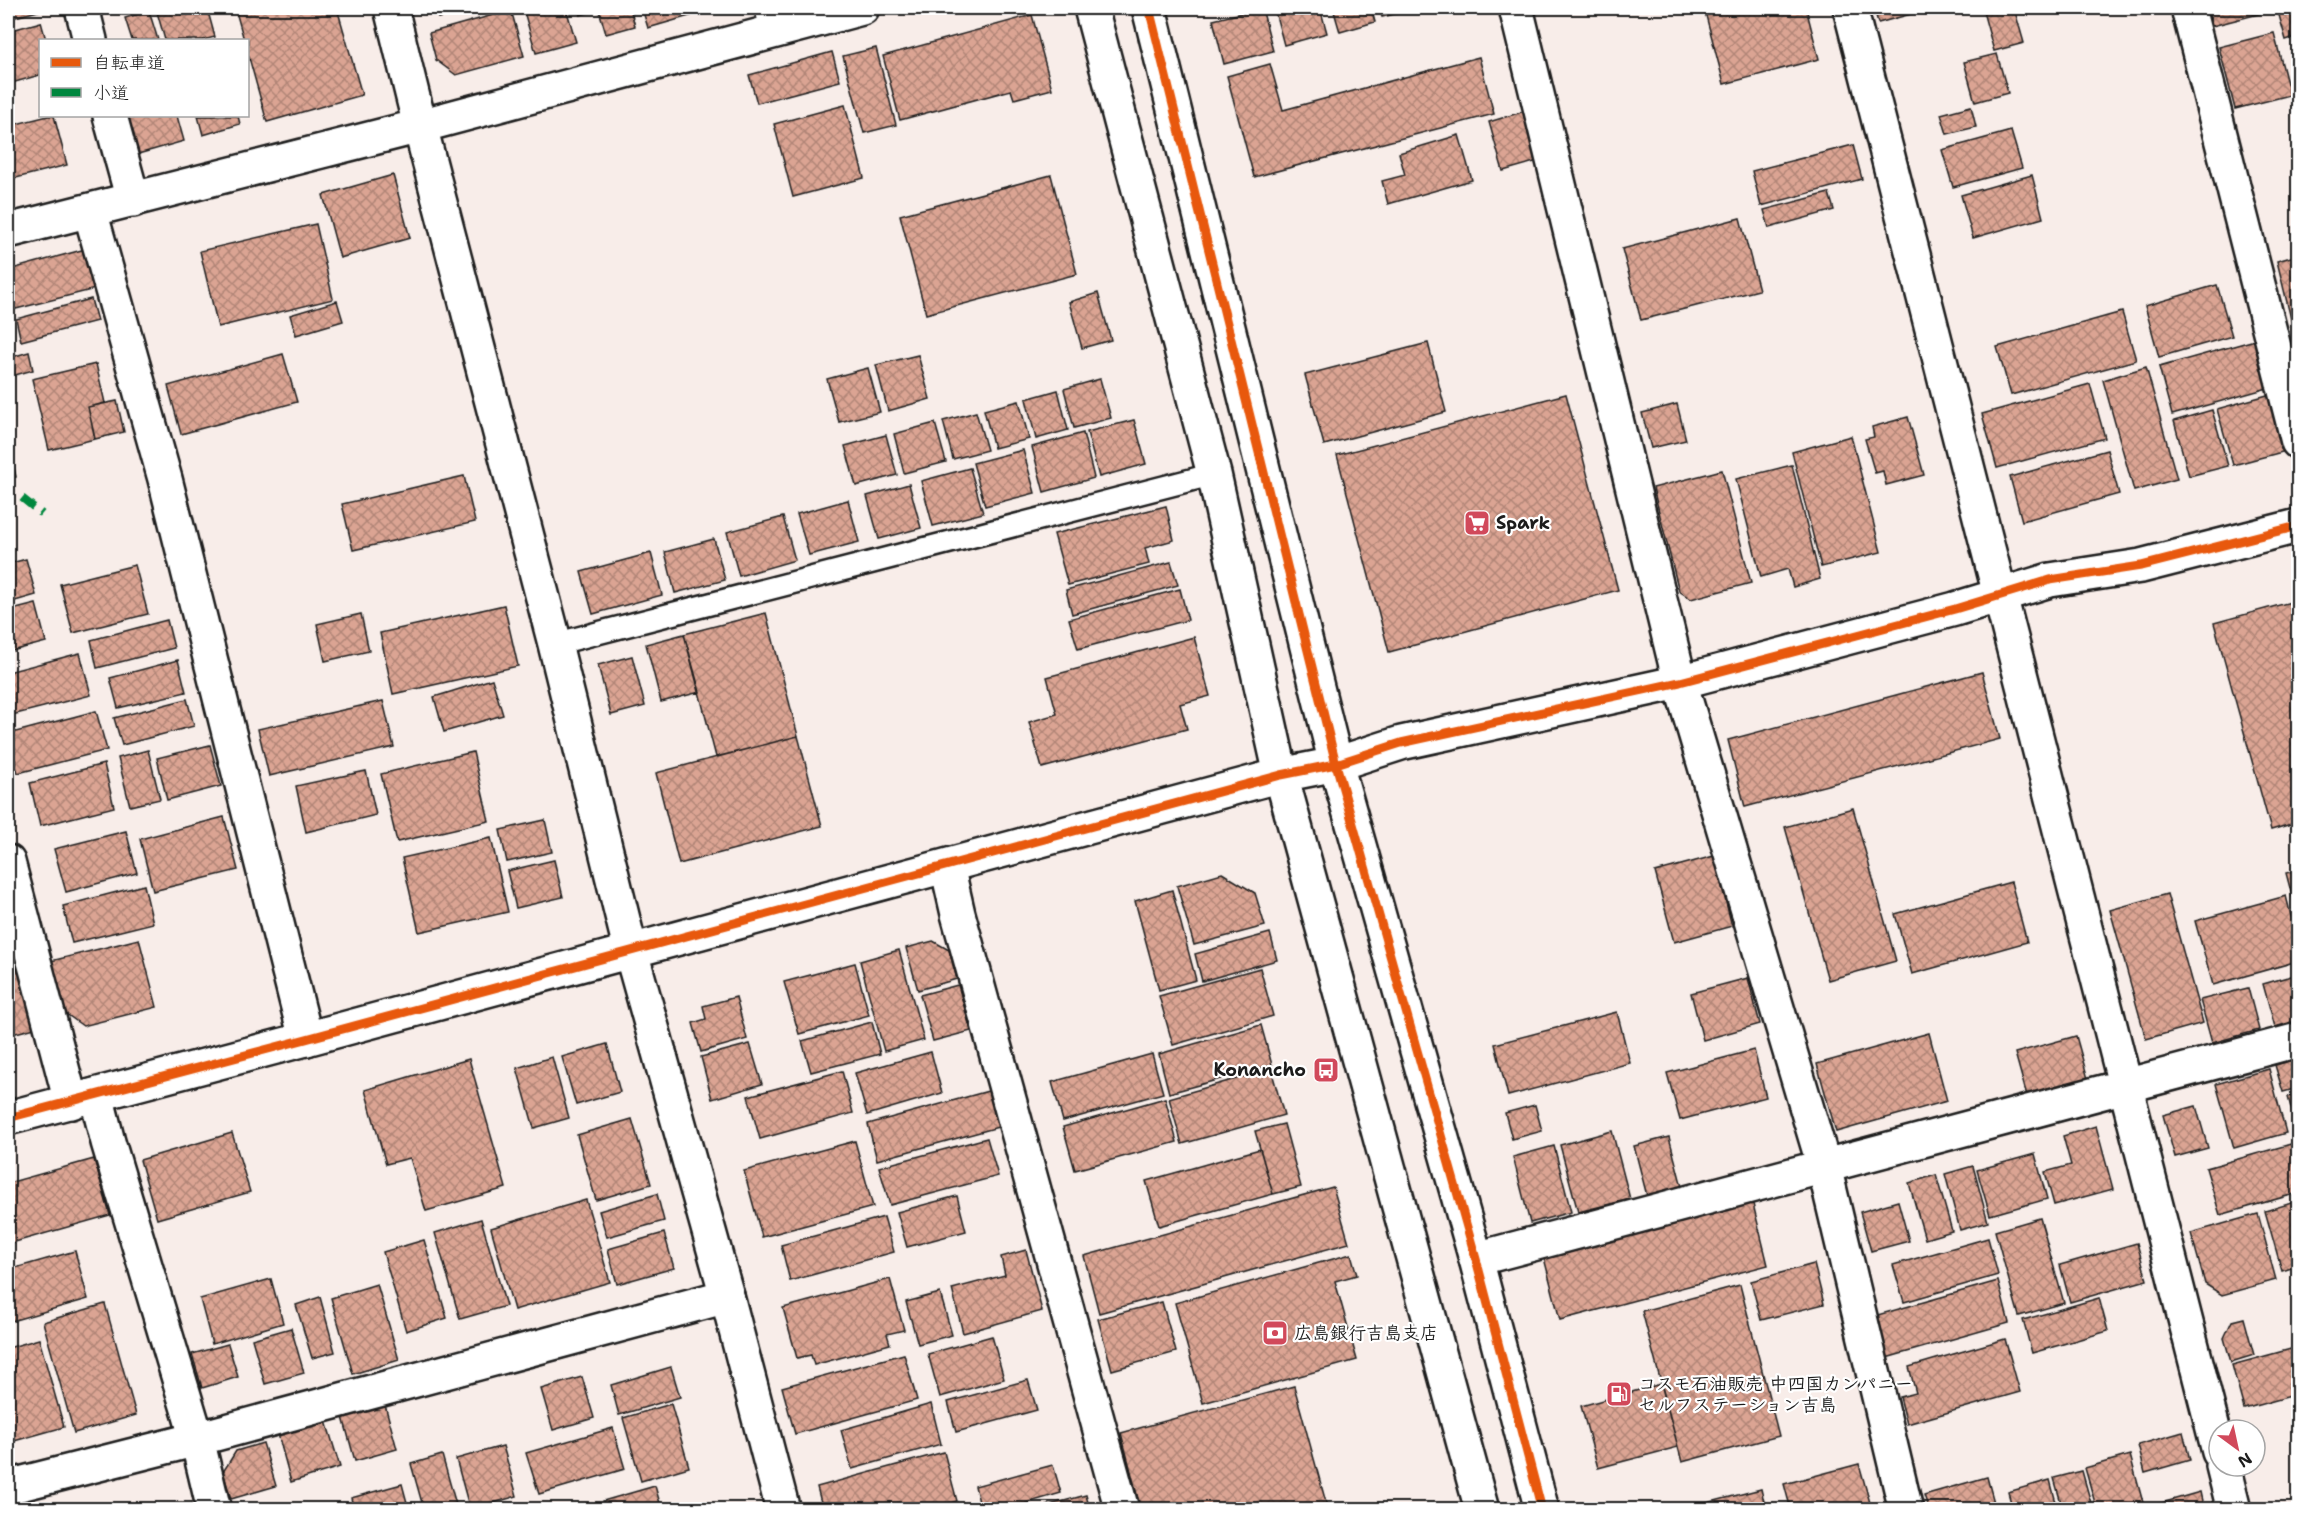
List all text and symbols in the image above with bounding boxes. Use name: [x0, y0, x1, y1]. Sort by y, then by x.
legend: [39, 39, 249, 117]
text: 自転車道: [93, 51, 165, 75]
text: 小道: [93, 81, 129, 105]
supermarket icon: Spark: [1462, 508, 1492, 538]
place label: Spark: [1496, 511, 1550, 535]
bus stop icon: Konancho: [1311, 1055, 1341, 1085]
place label: Konancho: [1213, 1058, 1306, 1082]
bank icon: 広島銀行吉島支店: [1260, 1318, 1290, 1348]
place label: 広島銀行吉島支店: [1294, 1321, 1438, 1345]
place label: コスモ石油販売 中四国カンパニー セルフステーション吉島: [1638, 1372, 1913, 1417]
fuel station icon: コスモ石油販売 中四国カンパニー セルフステーション吉島: [1604, 1379, 1634, 1409]
north arrow: [2207, 1418, 2267, 1478]
text: N: [2234, 1448, 2256, 1472]

